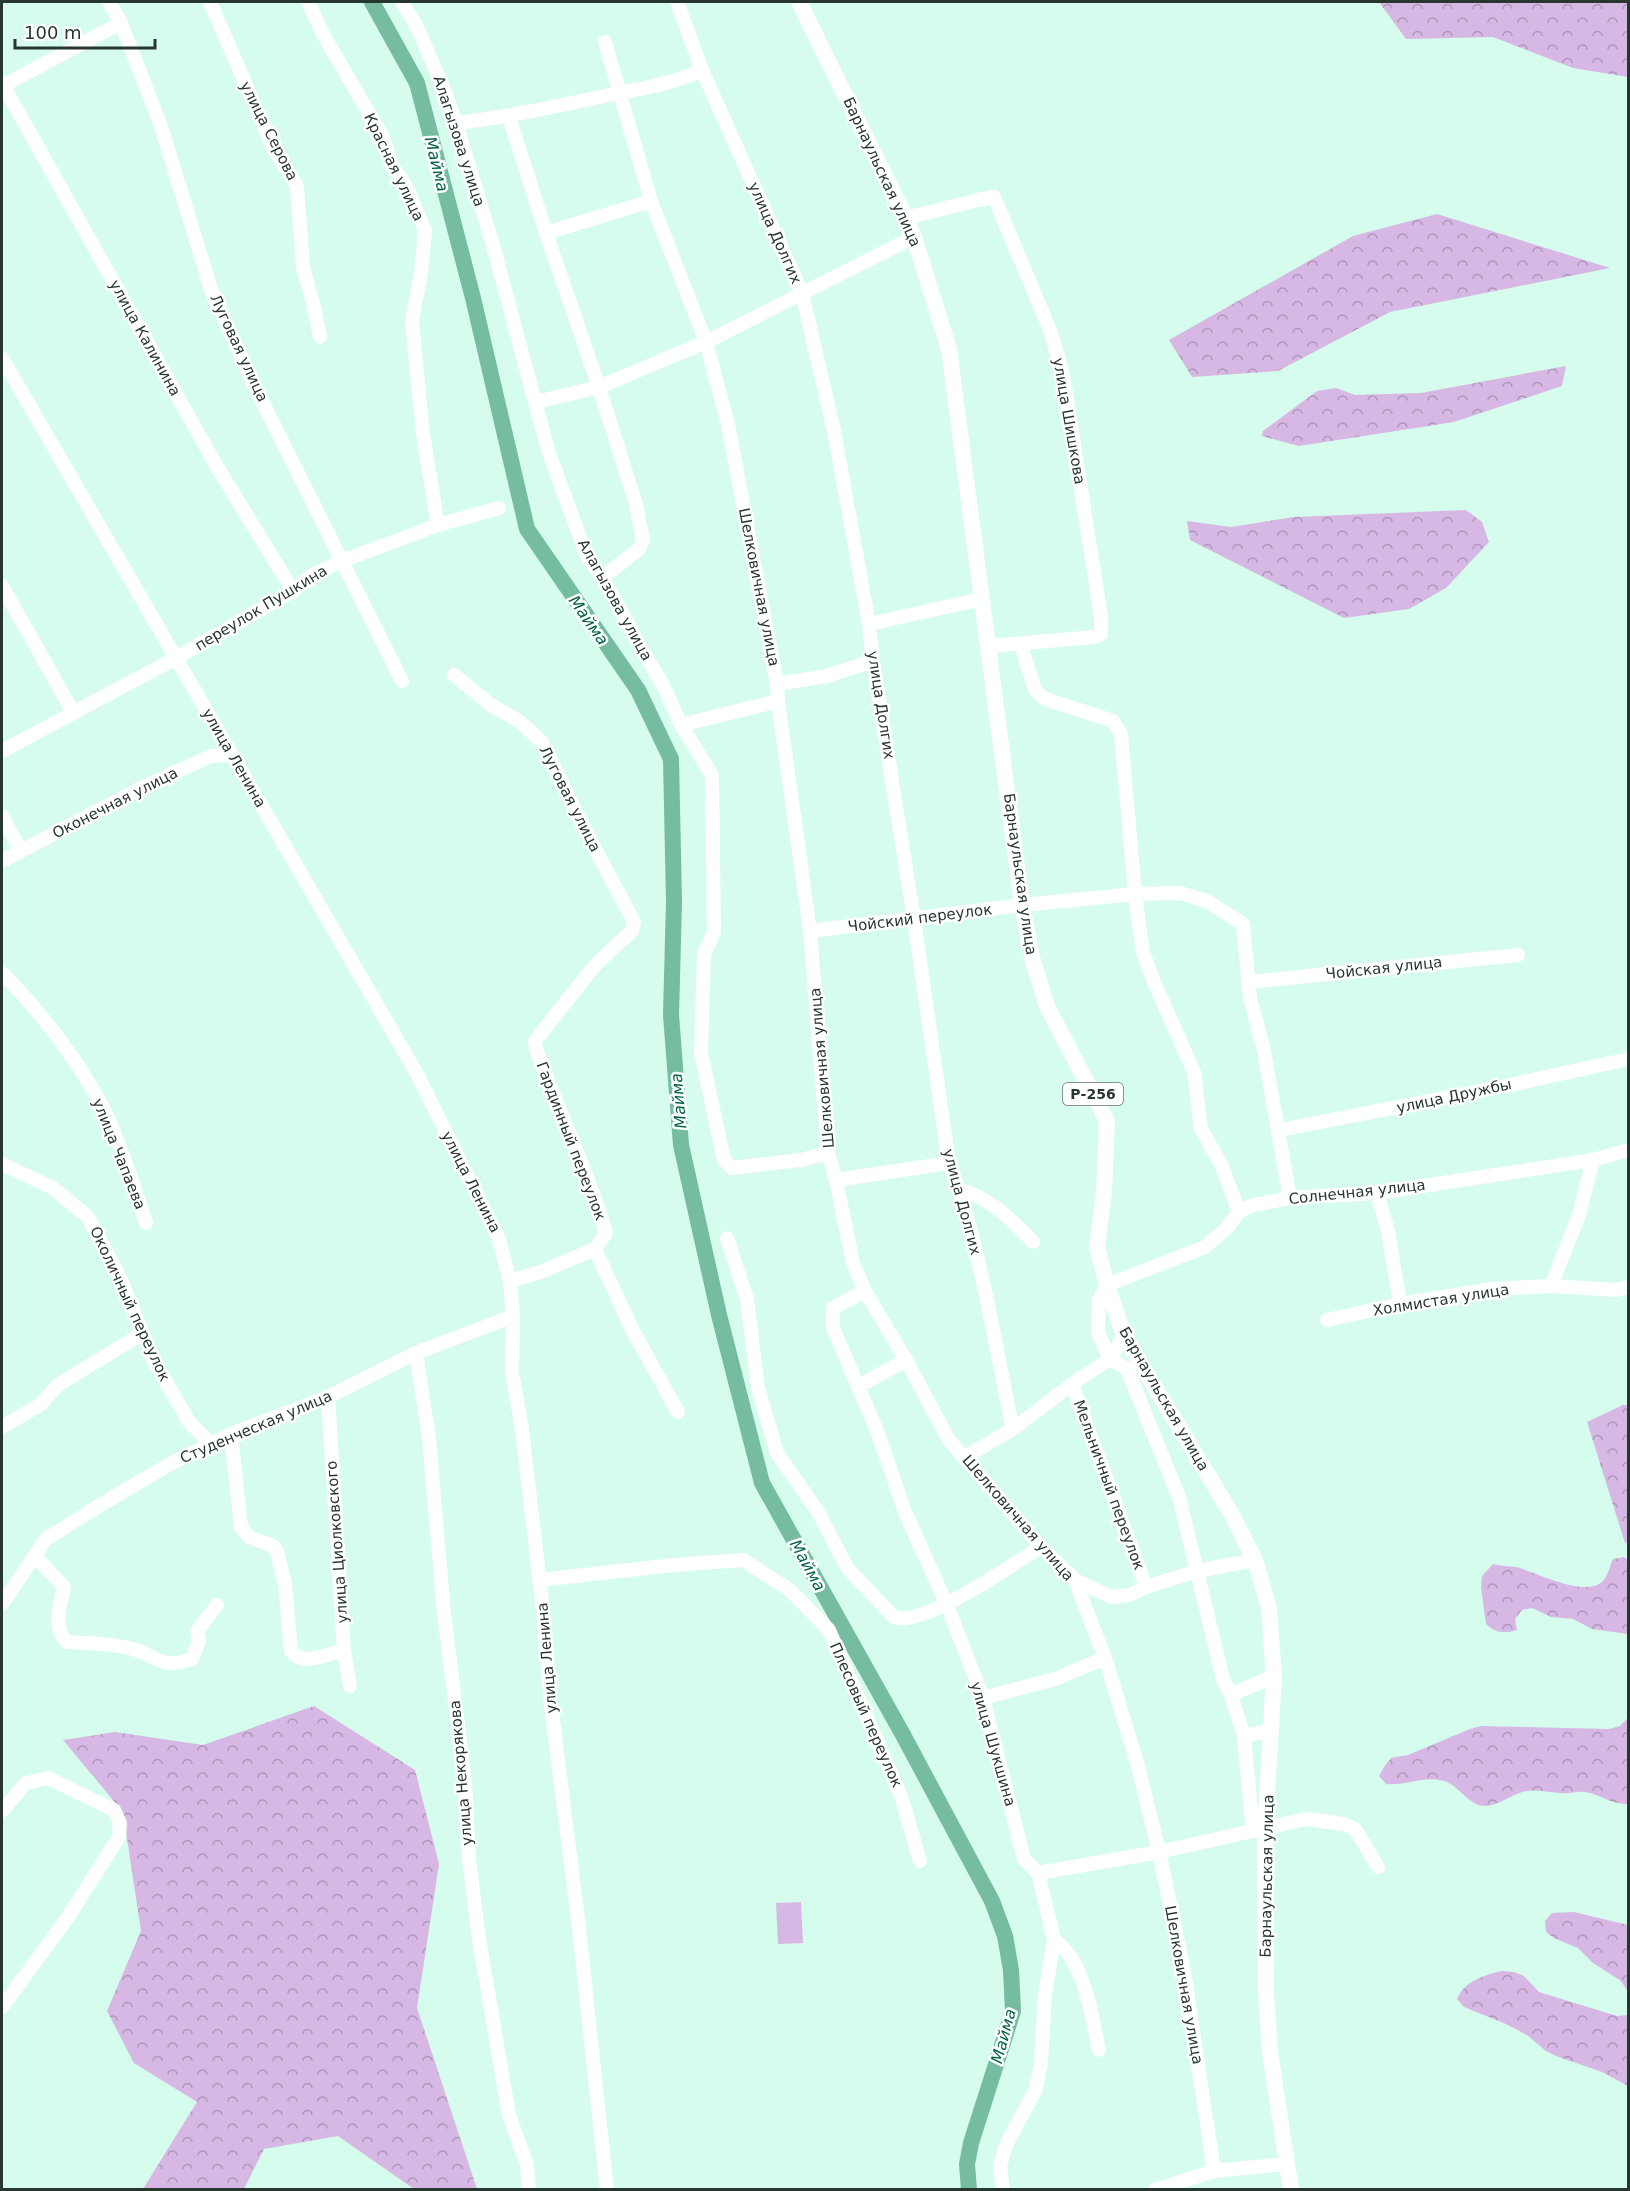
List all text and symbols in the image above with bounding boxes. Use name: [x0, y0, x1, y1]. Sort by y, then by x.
scale bar: [15, 12, 154, 50]
text: 100 m: [24, 22, 82, 43]
street label: Алагызова улица: [429, 73, 489, 209]
street label: улица Серова: [236, 78, 302, 184]
street label: Барнаульская улица: [839, 94, 925, 250]
street label: Красная улица: [360, 110, 428, 224]
water label: Майма: [421, 135, 452, 194]
street label: улица Долгих: [745, 179, 806, 287]
street label: улица Калинина: [106, 277, 184, 399]
street label: Луговая улица: [206, 291, 272, 405]
street label: улица Шишкова: [1049, 356, 1089, 486]
street label: Шелковичная улица: [735, 506, 783, 668]
street label: Алагызова улица: [574, 536, 656, 664]
street label: переулок Пушкина: [192, 561, 330, 655]
water label: Майма: [565, 592, 612, 649]
street label: улица Долгих: [864, 650, 898, 761]
street label: улица Ленина: [198, 705, 270, 811]
street label: Луговая улица: [536, 743, 604, 855]
street label: Оконечная улица: [49, 764, 181, 842]
street label: Барнаульская улица: [1000, 792, 1040, 956]
street label: Чойский переулок: [847, 900, 993, 936]
street label: Чойская улица: [1325, 953, 1443, 983]
street label: Шелковичная улица: [806, 987, 838, 1149]
street label: Гардинный переулок: [532, 1059, 610, 1223]
water label: Майма: [667, 1072, 690, 1130]
street label: улица Дружбы: [1395, 1075, 1513, 1117]
road number: Р-256: [1063, 1083, 1123, 1105]
street label: улица Чапаева: [89, 1096, 149, 1212]
street label: улица Ленина: [438, 1128, 504, 1236]
street label: улица Долгих: [939, 1147, 985, 1257]
street label: Солнечная улица: [1288, 1176, 1426, 1208]
street label: Околичный переулок: [86, 1224, 174, 1384]
street label: Холмистая улица: [1372, 1280, 1510, 1320]
street label: Барнаульская улица: [1115, 1324, 1213, 1474]
street label: Студенческая улица: [177, 1387, 335, 1467]
street label: Мельничный переулок: [1070, 1398, 1148, 1572]
street label: Шелковичная улица: [958, 1451, 1078, 1585]
street label: улица Циолковского: [322, 1460, 352, 1624]
water label: Майма: [786, 1536, 829, 1594]
street label: улица Ленина: [533, 1602, 561, 1714]
street label: Плесовый переулок: [826, 1640, 906, 1790]
street label: улица Шукшина: [967, 1680, 1019, 1808]
street label: улица Некорякова: [446, 1700, 476, 1846]
street label: Барнаульская улица: [1257, 1794, 1277, 1958]
street label: Шелковичная улица: [1161, 1904, 1207, 2066]
water label: Майма: [987, 2007, 1020, 2066]

